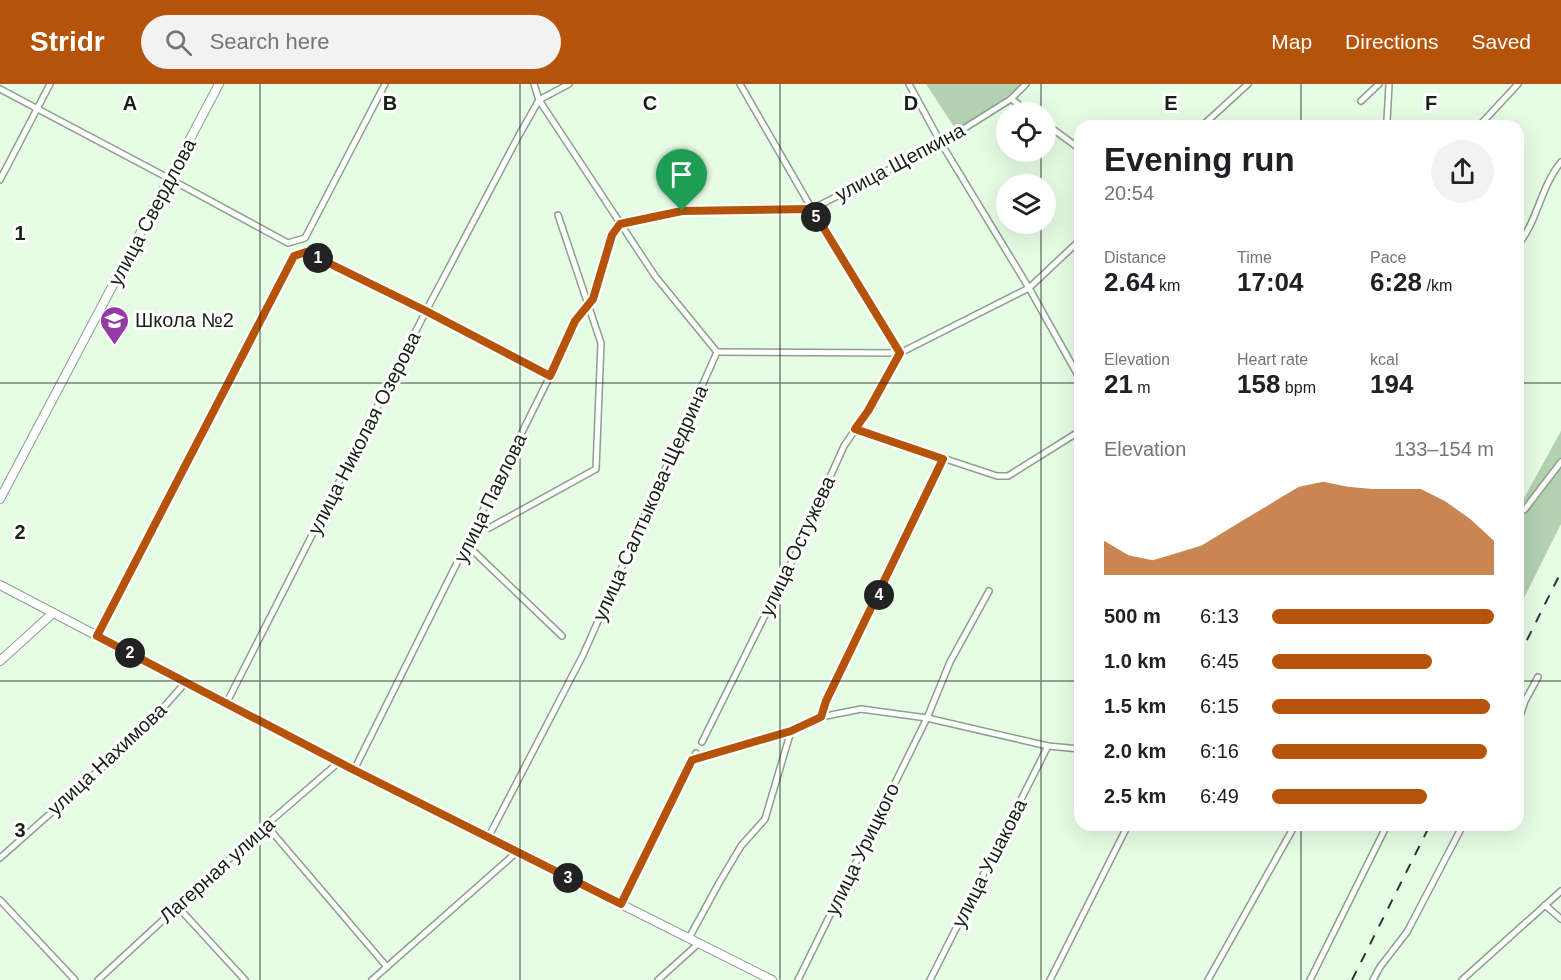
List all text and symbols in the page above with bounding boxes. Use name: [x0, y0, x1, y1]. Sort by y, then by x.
search box: [141, 15, 561, 69]
text: Stridr: [30, 26, 105, 57]
icon: search: [162, 26, 195, 59]
text: Search here: [210, 29, 330, 54]
text: Map: [1271, 30, 1312, 53]
text: Directions: [1345, 30, 1438, 53]
text: Saved: [1471, 30, 1531, 53]
text: A: [123, 92, 137, 114]
text: B: [383, 92, 397, 114]
text: C: [643, 92, 657, 114]
text: D: [904, 92, 918, 114]
text: E: [1164, 92, 1178, 114]
text: F: [1425, 92, 1437, 114]
map controls: [996, 102, 1056, 234]
button: locate: [996, 102, 1056, 162]
street label: улица Щепкина: [832, 118, 969, 205]
street label: улица Свердлова: [104, 134, 200, 289]
button: share: [1431, 140, 1494, 203]
text: Evening run: [1104, 141, 1295, 178]
pin: [656, 149, 707, 211]
icon: arrive: [665, 158, 698, 191]
button: layers: [996, 174, 1056, 234]
text: 20:54: [1104, 182, 1154, 204]
pin: 5: [801, 202, 831, 232]
text: 5: [812, 208, 820, 225]
text: 1: [14, 222, 26, 244]
pin: 1: [303, 243, 333, 273]
text: 1: [314, 249, 322, 266]
text: Distance: [1104, 249, 1166, 266]
text: Time: [1237, 249, 1272, 266]
text: Pace: [1370, 249, 1406, 266]
text: 2.64: [1104, 267, 1155, 297]
text: 17:04: [1237, 267, 1304, 297]
text: 6:28: [1370, 267, 1422, 297]
text: km: [1155, 277, 1180, 294]
text: /km: [1422, 277, 1452, 294]
school or university icon: Школа №2: [98, 304, 130, 346]
place label: Школа №2: [135, 309, 234, 331]
street label: улица Николая Озерова: [303, 327, 425, 538]
text: Elevation: [1104, 351, 1170, 368]
text: Heart rate: [1237, 351, 1308, 368]
text: kcal: [1370, 351, 1398, 368]
text: 21: [1104, 369, 1133, 399]
text: 158: [1237, 369, 1280, 399]
text: 194: [1370, 369, 1413, 399]
text: m: [1133, 379, 1151, 396]
text: bpm: [1280, 379, 1316, 396]
street label: улица Салтыкова-Щедрина: [588, 381, 712, 624]
street label: улица Павлова: [449, 429, 531, 566]
text: Elevation: [1104, 438, 1186, 460]
text: 133–154 m: [1394, 438, 1494, 460]
street label: улица Остужева: [755, 472, 839, 619]
text: 2: [14, 521, 26, 543]
pin: 4: [864, 580, 894, 610]
text: 4: [875, 586, 883, 603]
text: 500 m: [1104, 605, 1161, 627]
text: 6:13: [1200, 605, 1239, 627]
pin: 2: [115, 638, 145, 668]
text: 2: [126, 644, 134, 661]
text: 1.0 km: [1104, 650, 1166, 672]
text: 6:45: [1200, 650, 1239, 672]
text: 1.5 km: [1104, 695, 1166, 717]
text: 6:15: [1200, 695, 1239, 717]
street label: улица Нахимова: [43, 698, 171, 819]
text: 2.0 km: [1104, 740, 1166, 762]
text: 6:16: [1200, 740, 1239, 762]
street label: улица Урицкого: [821, 779, 903, 919]
text: 2.5 km: [1104, 785, 1166, 807]
text: 6:49: [1200, 785, 1239, 807]
street label: улица Ушакова: [947, 794, 1031, 931]
street label: Лагерная улица: [155, 812, 280, 927]
text: 3: [14, 819, 26, 841]
pin: 3: [553, 863, 583, 893]
text: 3: [564, 869, 572, 886]

